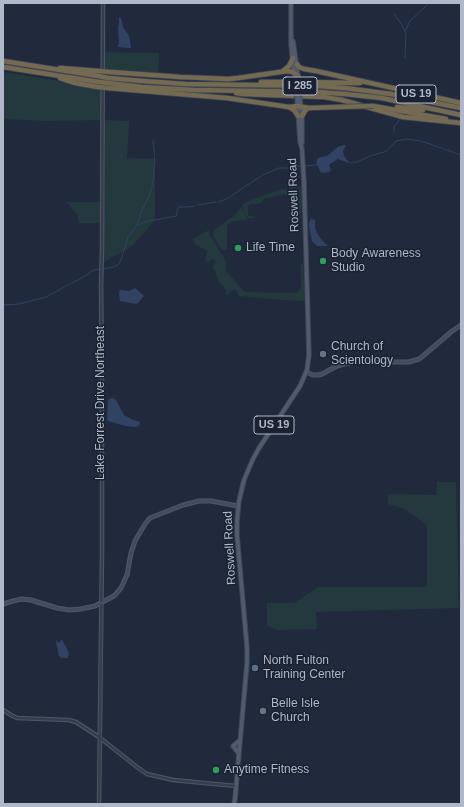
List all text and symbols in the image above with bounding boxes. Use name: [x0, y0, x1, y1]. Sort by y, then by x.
road number: I 285: [283, 77, 317, 95]
road number: US 19: [396, 85, 436, 103]
street label: Roswell Road: [286, 158, 302, 232]
place label: Life Time: [246, 241, 295, 255]
marker: Life Time: [233, 243, 243, 253]
place label: Body Awareness Studio: [331, 247, 421, 275]
marker: Body Awareness Studio: [318, 256, 328, 266]
street label: Lake Forrest Drive Northeast: [94, 326, 108, 480]
place label: Church of Scientology: [331, 340, 393, 368]
marker: Church of Scientology: [318, 349, 328, 359]
road number: US 19: [254, 416, 294, 434]
street label: Roswell Road: [221, 511, 239, 585]
place label: North Fulton Training Center: [263, 654, 345, 682]
marker: North Fulton Training Center: [250, 663, 260, 673]
place label: Belle Isle Church: [271, 697, 320, 725]
marker: Belle Isle Church: [258, 706, 268, 716]
place label: Anytime Fitness: [224, 763, 309, 777]
marker: Anytime Fitness: [211, 765, 221, 775]

